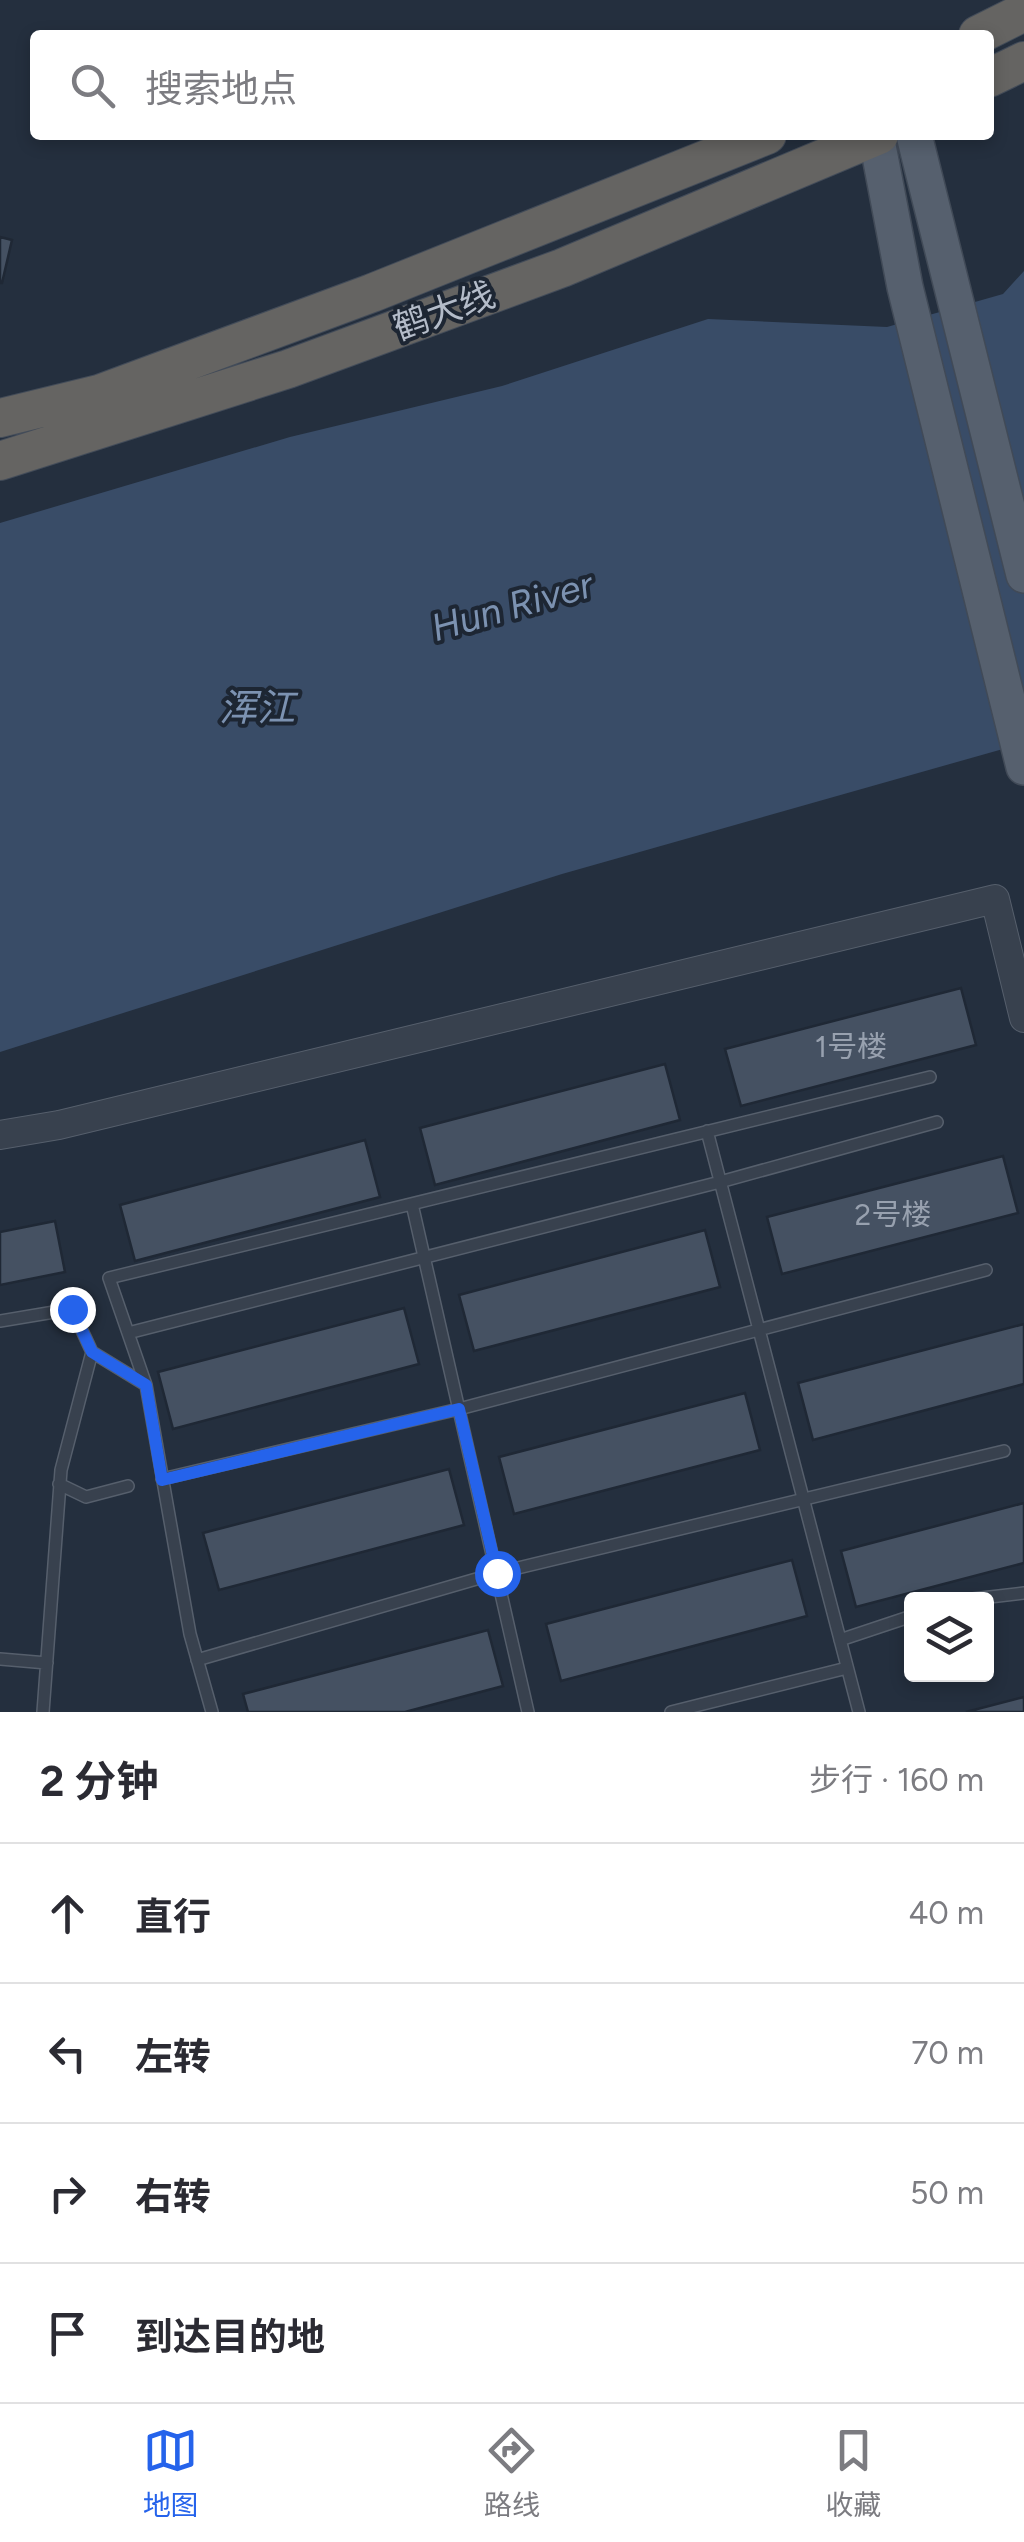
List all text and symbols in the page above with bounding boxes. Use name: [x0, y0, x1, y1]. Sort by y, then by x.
search box: [30, 30, 994, 140]
icon: search: [65, 58, 120, 113]
text: 搜索地点: [145, 66, 297, 112]
street label: 鹤大线: [387, 273, 501, 349]
water label: Hun River: [426, 561, 599, 651]
water label: 浑江: [219, 685, 299, 731]
house number: 1号楼: [815, 1028, 887, 1065]
house number: 2号楼: [855, 1196, 931, 1233]
route end: [50, 1287, 96, 1333]
route start: [475, 1551, 521, 1597]
map controls: [904, 1592, 994, 1682]
button: layers: [904, 1592, 994, 1682]
text: 2 分钟: [40, 1756, 158, 1807]
text: 步行 · 160 m: [809, 1761, 984, 1799]
icon: ahead: [40, 1886, 95, 1941]
text: 直行: [135, 1894, 211, 1940]
text: 40 m: [908, 1894, 984, 1932]
icon: left: [40, 2026, 95, 2081]
text: 左转: [135, 2034, 211, 2080]
text: 70 m: [911, 2034, 984, 2072]
icon: right: [40, 2166, 95, 2221]
text: 右转: [135, 2174, 211, 2220]
text: 50 m: [910, 2174, 984, 2212]
icon: arrive: [40, 2306, 95, 2361]
text: 到达目的地: [135, 2314, 325, 2360]
tab: 地图: [143, 2423, 199, 2523]
tab: 路线: [484, 2423, 540, 2523]
tab: 收藏: [825, 2423, 881, 2523]

